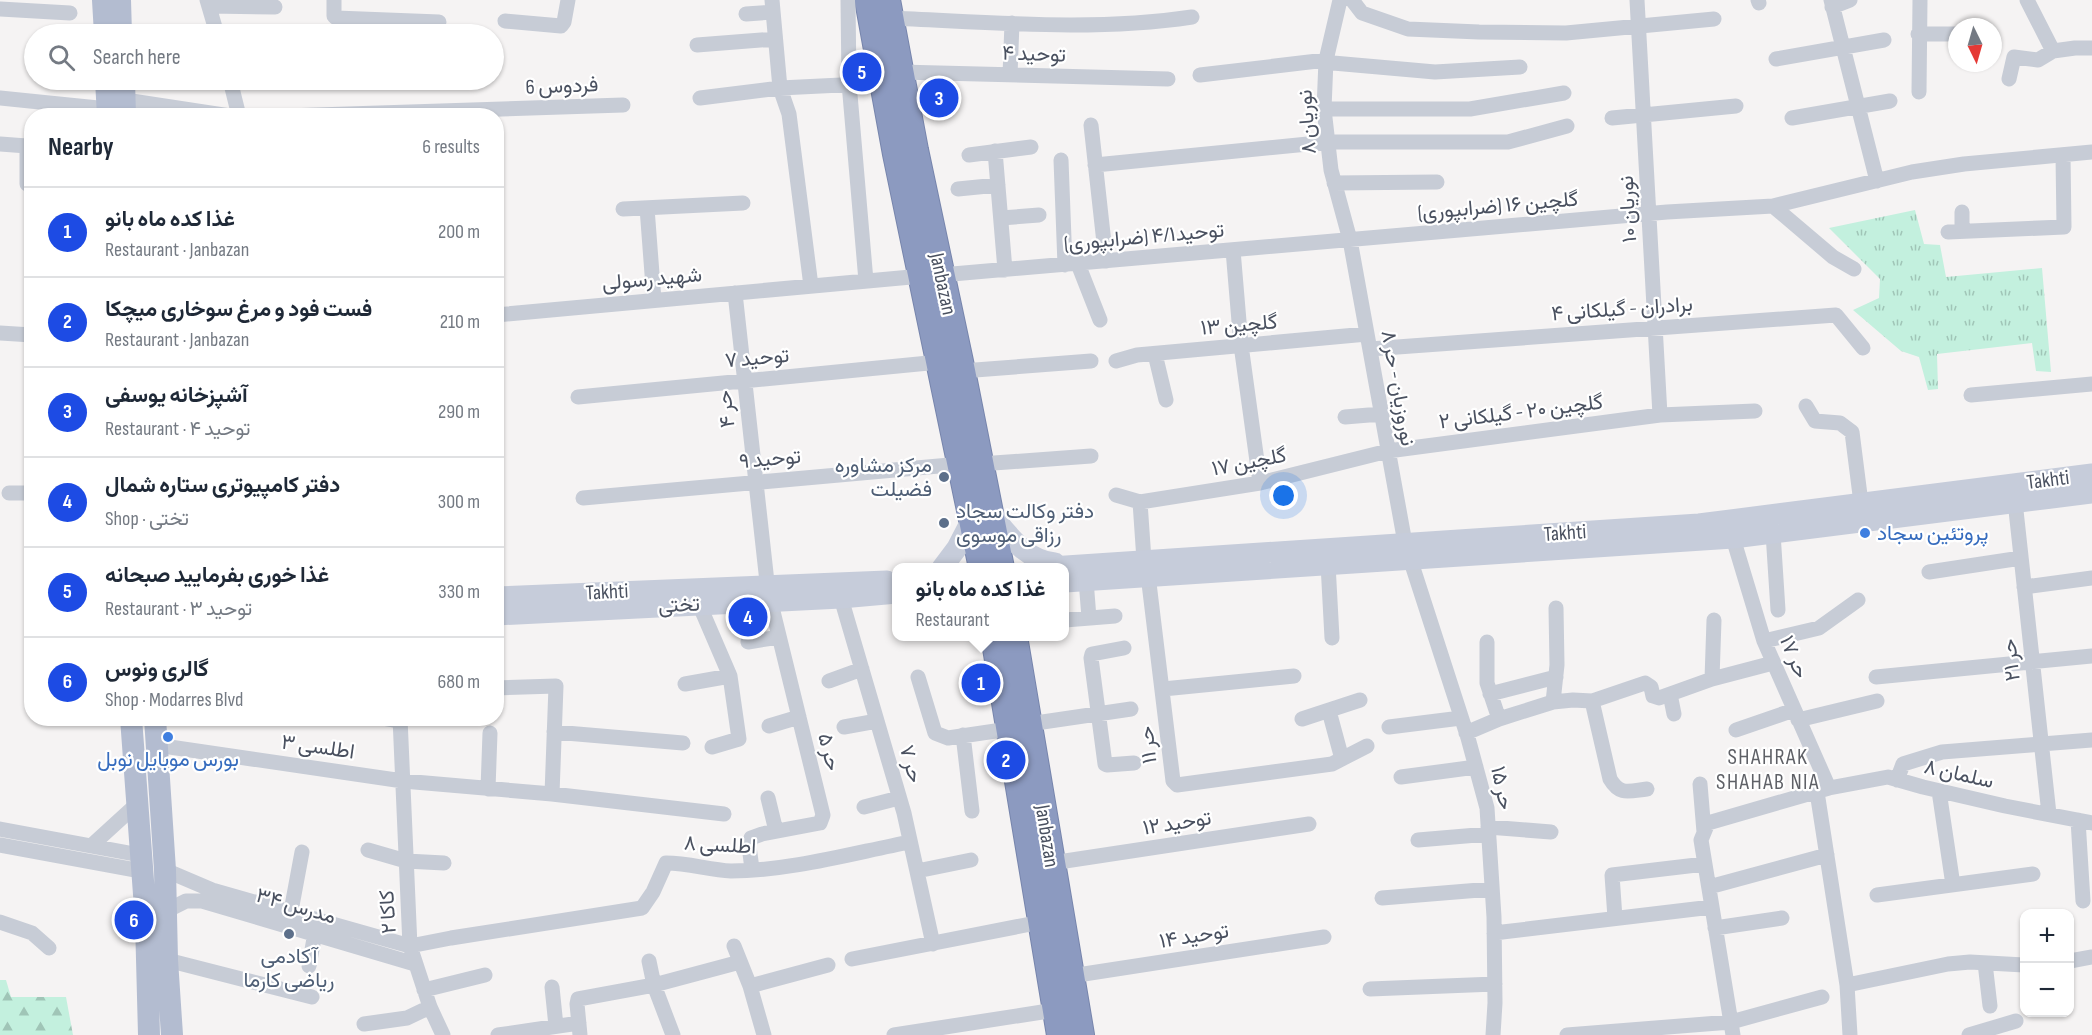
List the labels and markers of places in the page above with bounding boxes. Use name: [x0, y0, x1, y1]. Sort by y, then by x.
pin: 5: [842, 50, 882, 94]
pin: 3: [920, 76, 958, 120]
place label: مرکز مشاوره فضیلت: [835, 453, 932, 502]
marker: مرکز مشاوره فضیلت: [937, 470, 951, 484]
place label: دفتر وکالت سجاد رزاقی موسوی: [956, 499, 1094, 548]
marker: دفتر وکالت سجاد رزاقی موسوی: [937, 516, 951, 530]
place label: پروتئین سجاد: [1877, 521, 1989, 547]
marker: پروتئین سجاد: [1858, 526, 1872, 540]
pin: 4: [728, 594, 768, 640]
pin: 1: [962, 660, 1000, 706]
marker: بورس موبایل نوبل: [161, 730, 175, 744]
pin: 2: [986, 738, 1026, 783]
place label: بورس موبایل نوبل: [97, 747, 239, 772]
pin: 6: [114, 898, 154, 942]
marker: آکادمی ریاضی کارما: [282, 927, 296, 941]
place label: آکادمی ریاضی کارما: [244, 944, 334, 993]

